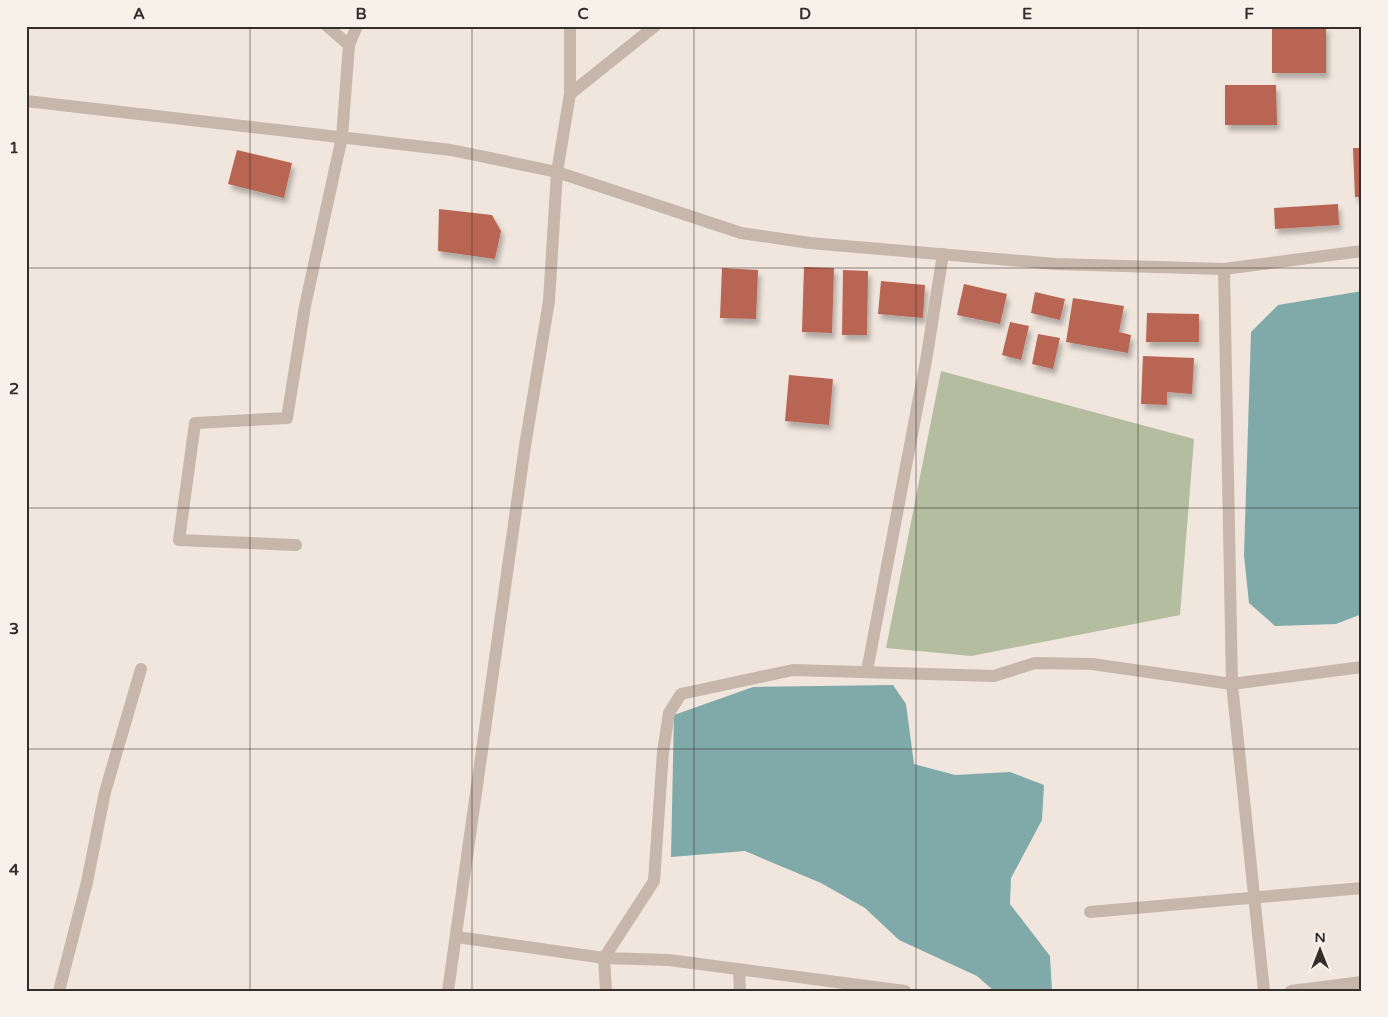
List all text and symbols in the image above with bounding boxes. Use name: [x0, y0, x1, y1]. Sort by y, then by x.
text: A: [133, 4, 145, 24]
text: B: [355, 4, 367, 24]
text: C: [577, 4, 589, 24]
text: D: [799, 4, 811, 24]
text: E: [1022, 4, 1032, 24]
text: F: [1244, 4, 1254, 24]
text: 1: [9, 138, 19, 158]
text: 2: [9, 379, 19, 399]
text: 3: [9, 619, 19, 639]
text: 4: [9, 860, 19, 880]
north arrow: [1296, 924, 1346, 974]
text: N: [1314, 929, 1326, 946]

